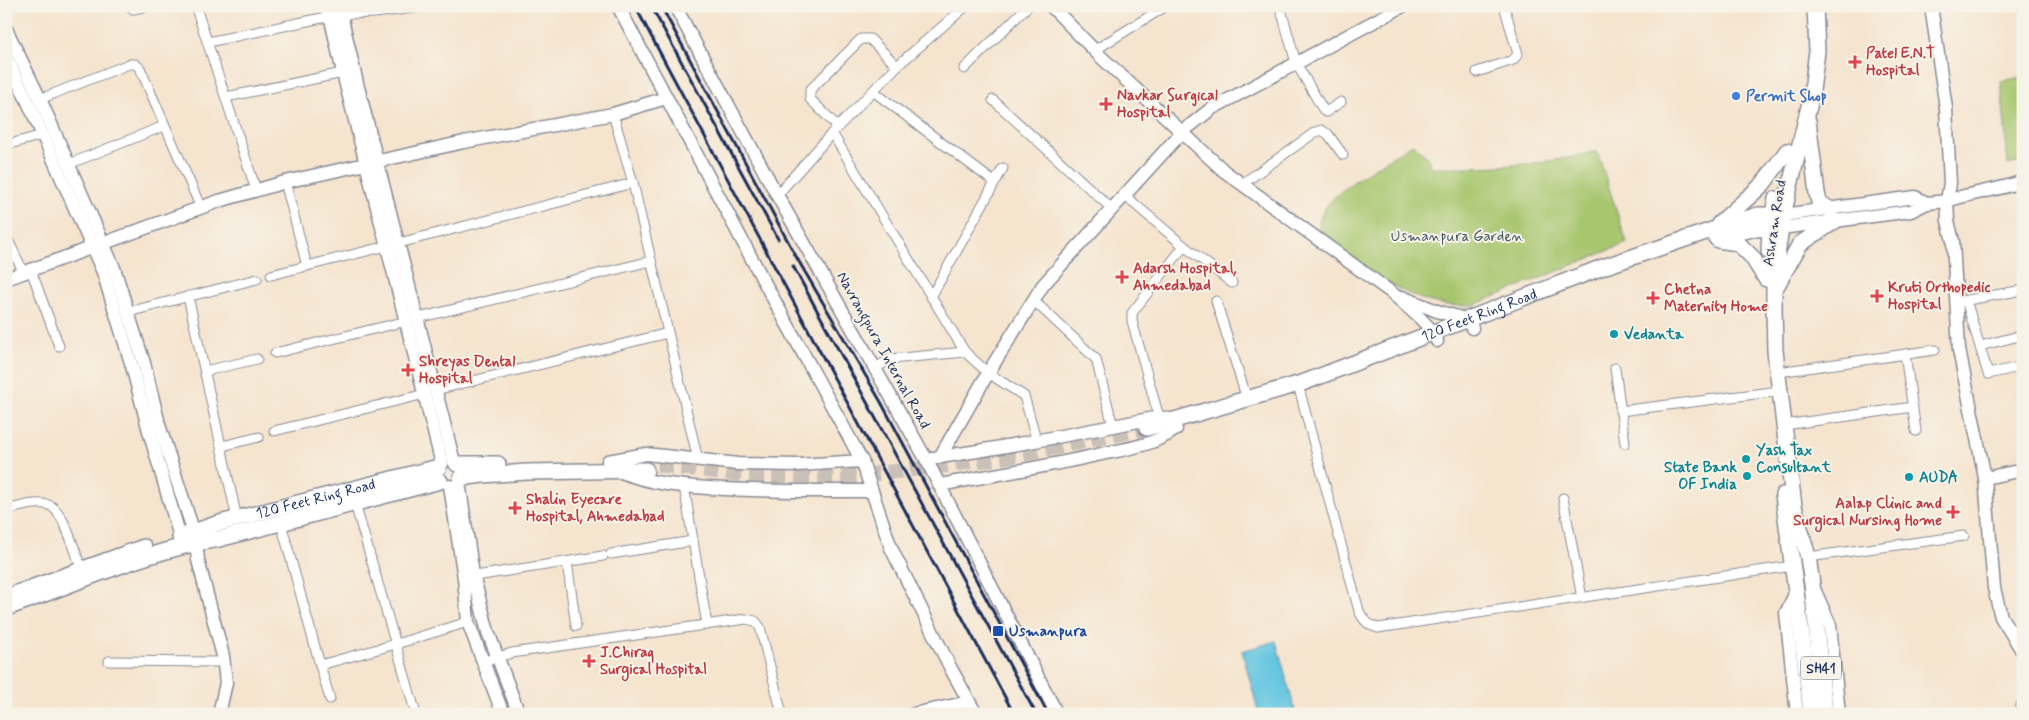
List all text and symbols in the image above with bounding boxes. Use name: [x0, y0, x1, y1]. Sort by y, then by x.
place label: Patel E.N.T Hospital: [1866, 44, 1936, 81]
marker: Patel E.N.T Hospital: [1848, 55, 1862, 69]
place label: Navkar Surgical Hospital: [1117, 86, 1218, 123]
place label: Permit Shop: [1746, 87, 1827, 107]
marker: Permit Shop: [1730, 90, 1742, 102]
marker: Navkar Surgical Hospital: [1099, 97, 1113, 111]
street label: Ashram Road: [1758, 178, 1792, 268]
park label: Usmanpura Garden: [1391, 227, 1523, 247]
place label: Adarsh Hospital, Ahmedabad: [1133, 259, 1237, 296]
street label: Navrangpura Internal Road: [831, 268, 935, 433]
marker: Adarsh Hospital, Ahmedabad: [1115, 270, 1129, 284]
place label: Kruti Orthopedic Hospital: [1888, 278, 1991, 315]
place label: Chetna Maternity Home: [1664, 280, 1768, 317]
street label: 120 Feet Ring Road: [1418, 284, 1540, 347]
marker: Kruti Orthopedic Hospital: [1870, 289, 1884, 303]
marker: Chetna Maternity Home: [1646, 291, 1660, 305]
place label: Vedanta: [1624, 325, 1685, 345]
marker: Vedanta: [1608, 328, 1620, 340]
place label: Shreyas Dental Hospital: [419, 352, 515, 389]
marker: Shreyas Dental Hospital: [401, 363, 415, 377]
place label: Yash Tax Consultant: [1756, 441, 1832, 478]
marker: Yash Tax Consultant: [1740, 453, 1752, 465]
place label: State Bank OF India: [1664, 458, 1738, 495]
place label: AUDA: [1919, 468, 1958, 488]
marker: State Bank OF India: [1741, 470, 1753, 482]
marker: AUDA: [1903, 471, 1915, 483]
street label: 120 Feet Ring Road: [254, 475, 378, 524]
place label: Shalin Eyecare Hospital, Ahmedabad: [526, 490, 665, 527]
place label: Aalap Clinic and Surgical Nursing Home: [1793, 494, 1942, 533]
marker: Shalin Eyecare Hospital, Ahmedabad: [508, 501, 522, 515]
marker: Aalap Clinic and Surgical Nursing Home: [1946, 505, 1960, 519]
place label: Usmanpura: [1009, 622, 1088, 642]
marker: Usmanpura: [991, 624, 1005, 638]
place label: J.Chirag Surgical Hospital: [600, 643, 707, 682]
marker: J.Chirag Surgical Hospital: [582, 654, 596, 668]
road number: SH41: [1801, 656, 1841, 680]

